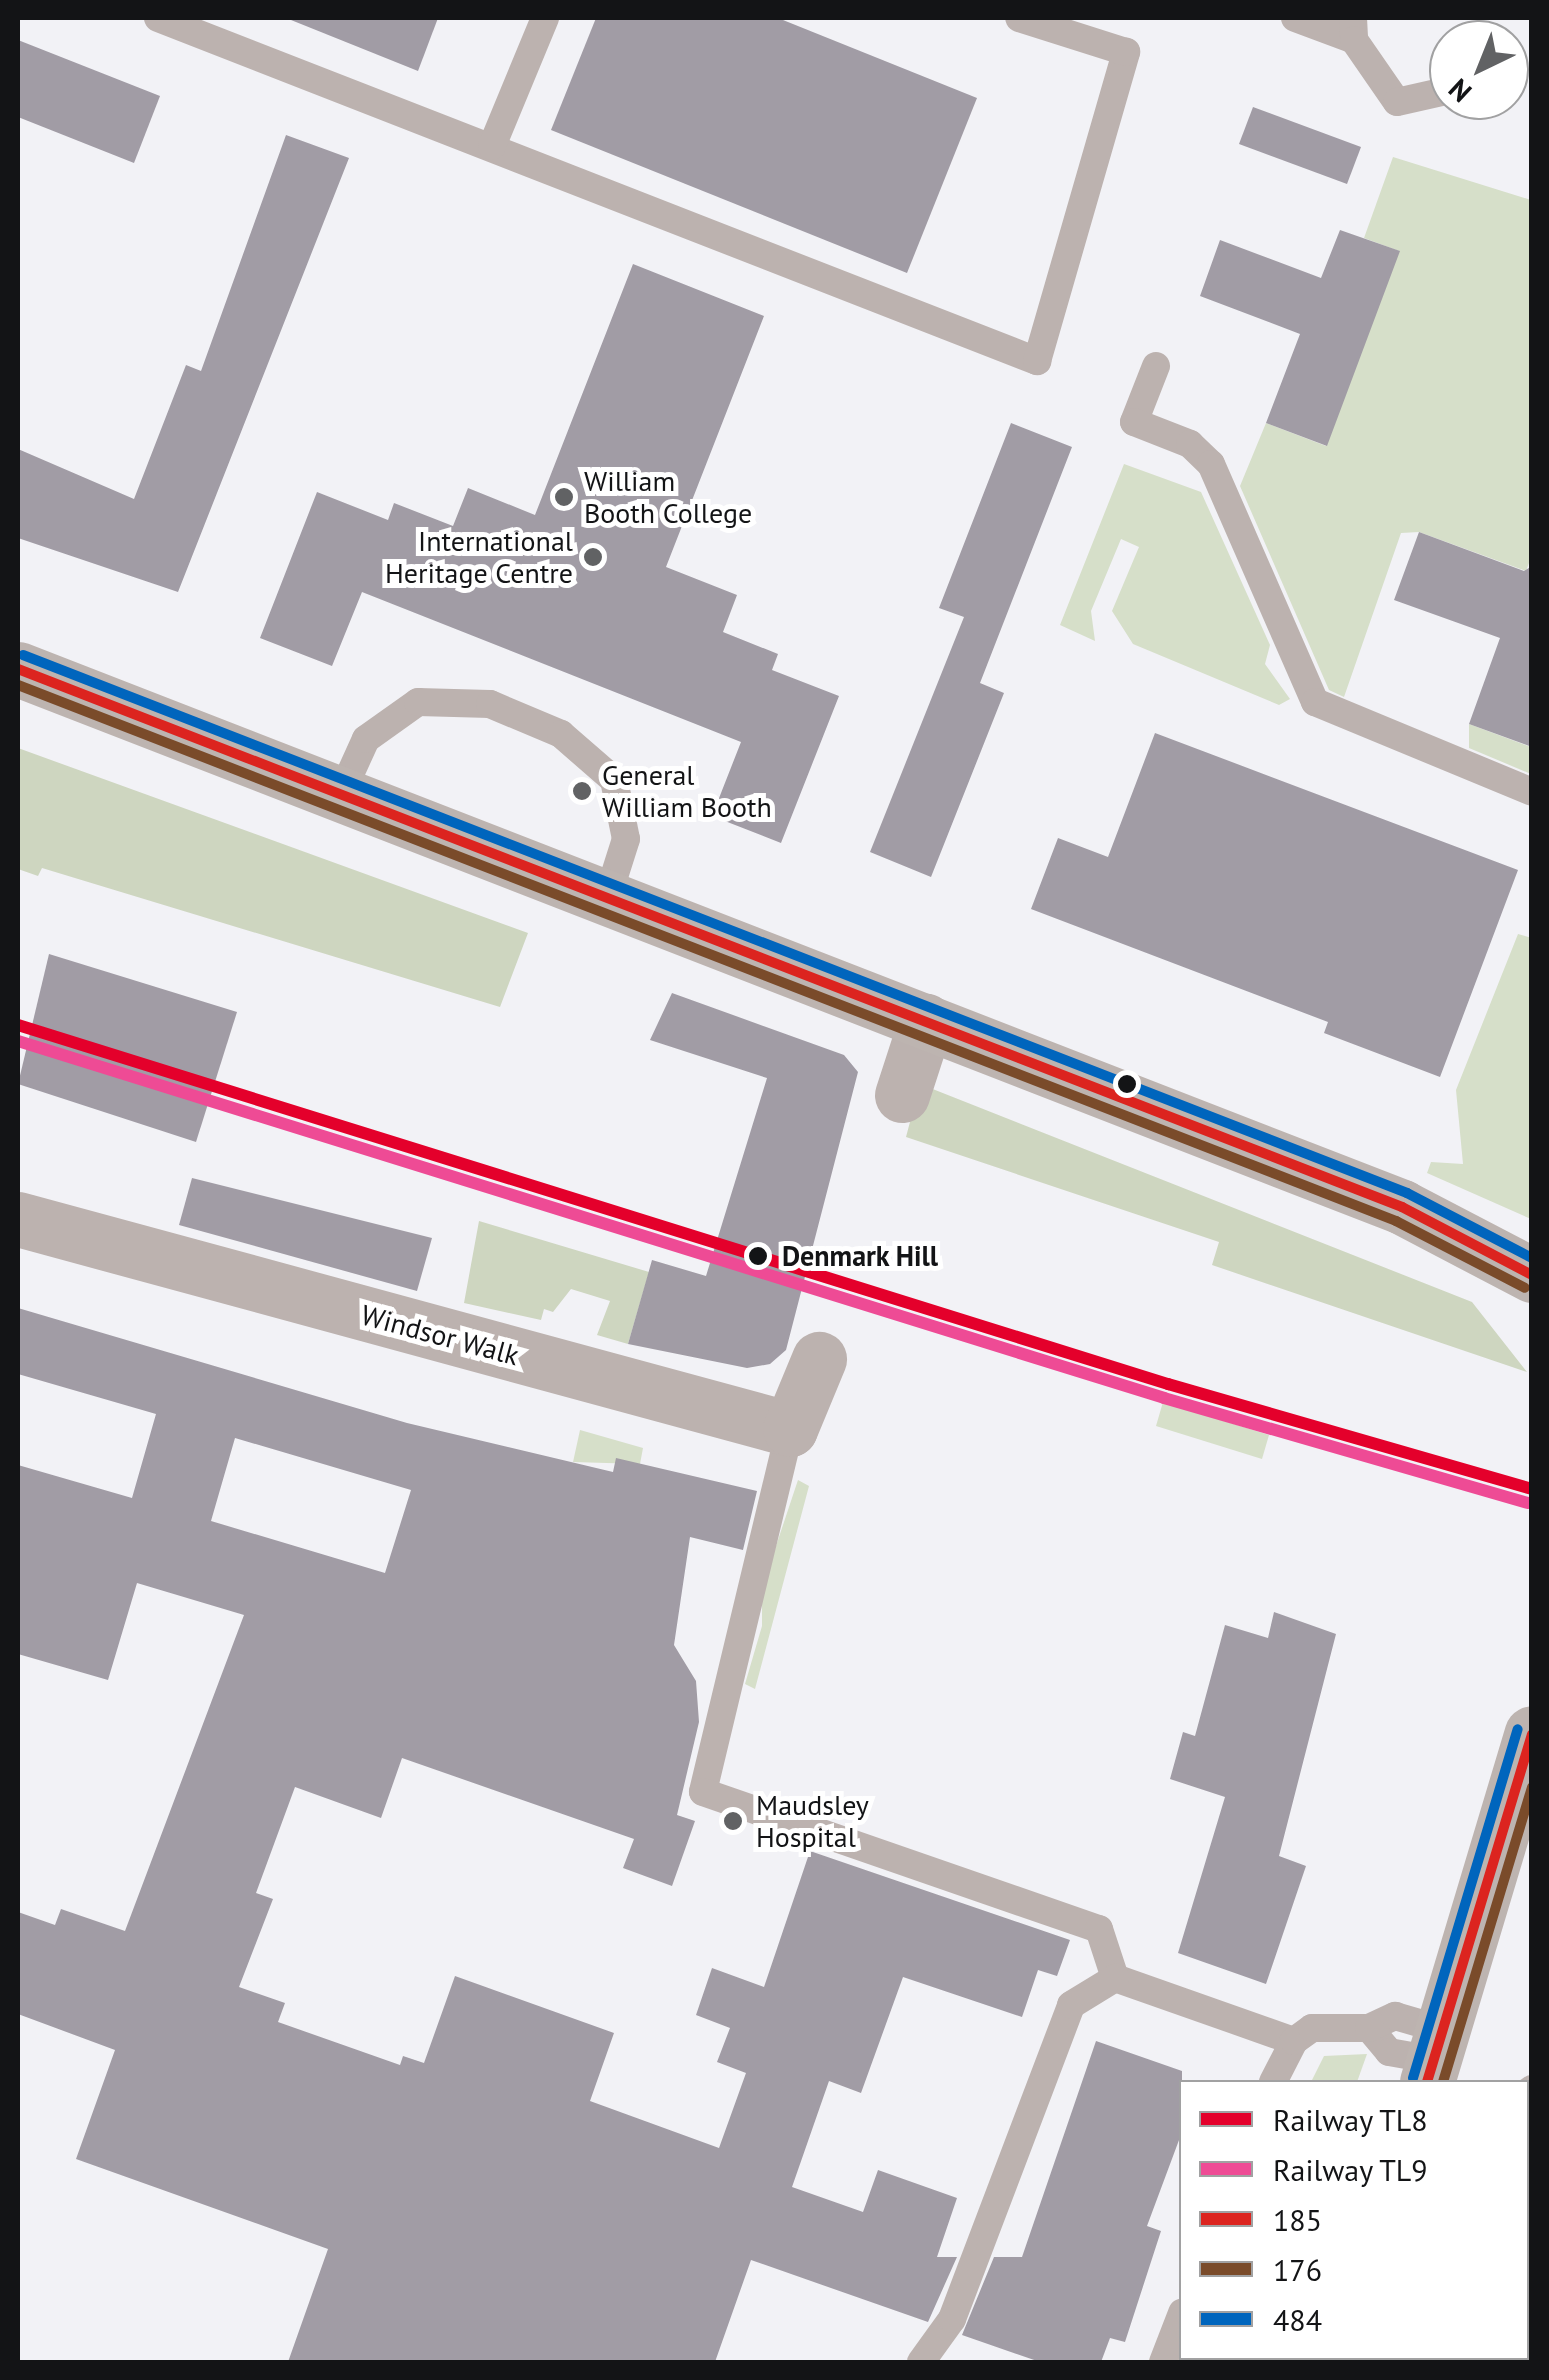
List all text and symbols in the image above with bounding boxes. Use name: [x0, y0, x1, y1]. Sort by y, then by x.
north arrow: [1429, 20, 1529, 120]
text: N: [1440, 71, 1479, 111]
place label: William Booth College: [584, 464, 752, 530]
marker: William Booth College: [553, 486, 575, 508]
place label: International Heritage Centre: [385, 524, 573, 590]
marker: International Heritage Centre: [582, 546, 604, 568]
place label: General William Booth: [602, 758, 772, 824]
marker: General William Booth: [571, 780, 593, 802]
unlabelled marker: [1117, 1074, 1137, 1094]
place label: Denmark Hill: [782, 1239, 939, 1273]
marker: Denmark Hill: [743, 1241, 773, 1271]
street label: Windsor Walk: [357, 1298, 523, 1372]
place label: Maudsley Hospital: [756, 1788, 869, 1854]
marker: Maudsley Hospital: [720, 1808, 746, 1834]
legend: [1179, 2080, 1529, 2360]
text: Railway TL8: [1273, 2100, 1428, 2139]
text: Railway TL9: [1273, 2150, 1428, 2189]
text: 185: [1273, 2200, 1322, 2239]
text: 176: [1273, 2250, 1322, 2289]
text: 484: [1273, 2300, 1322, 2339]

